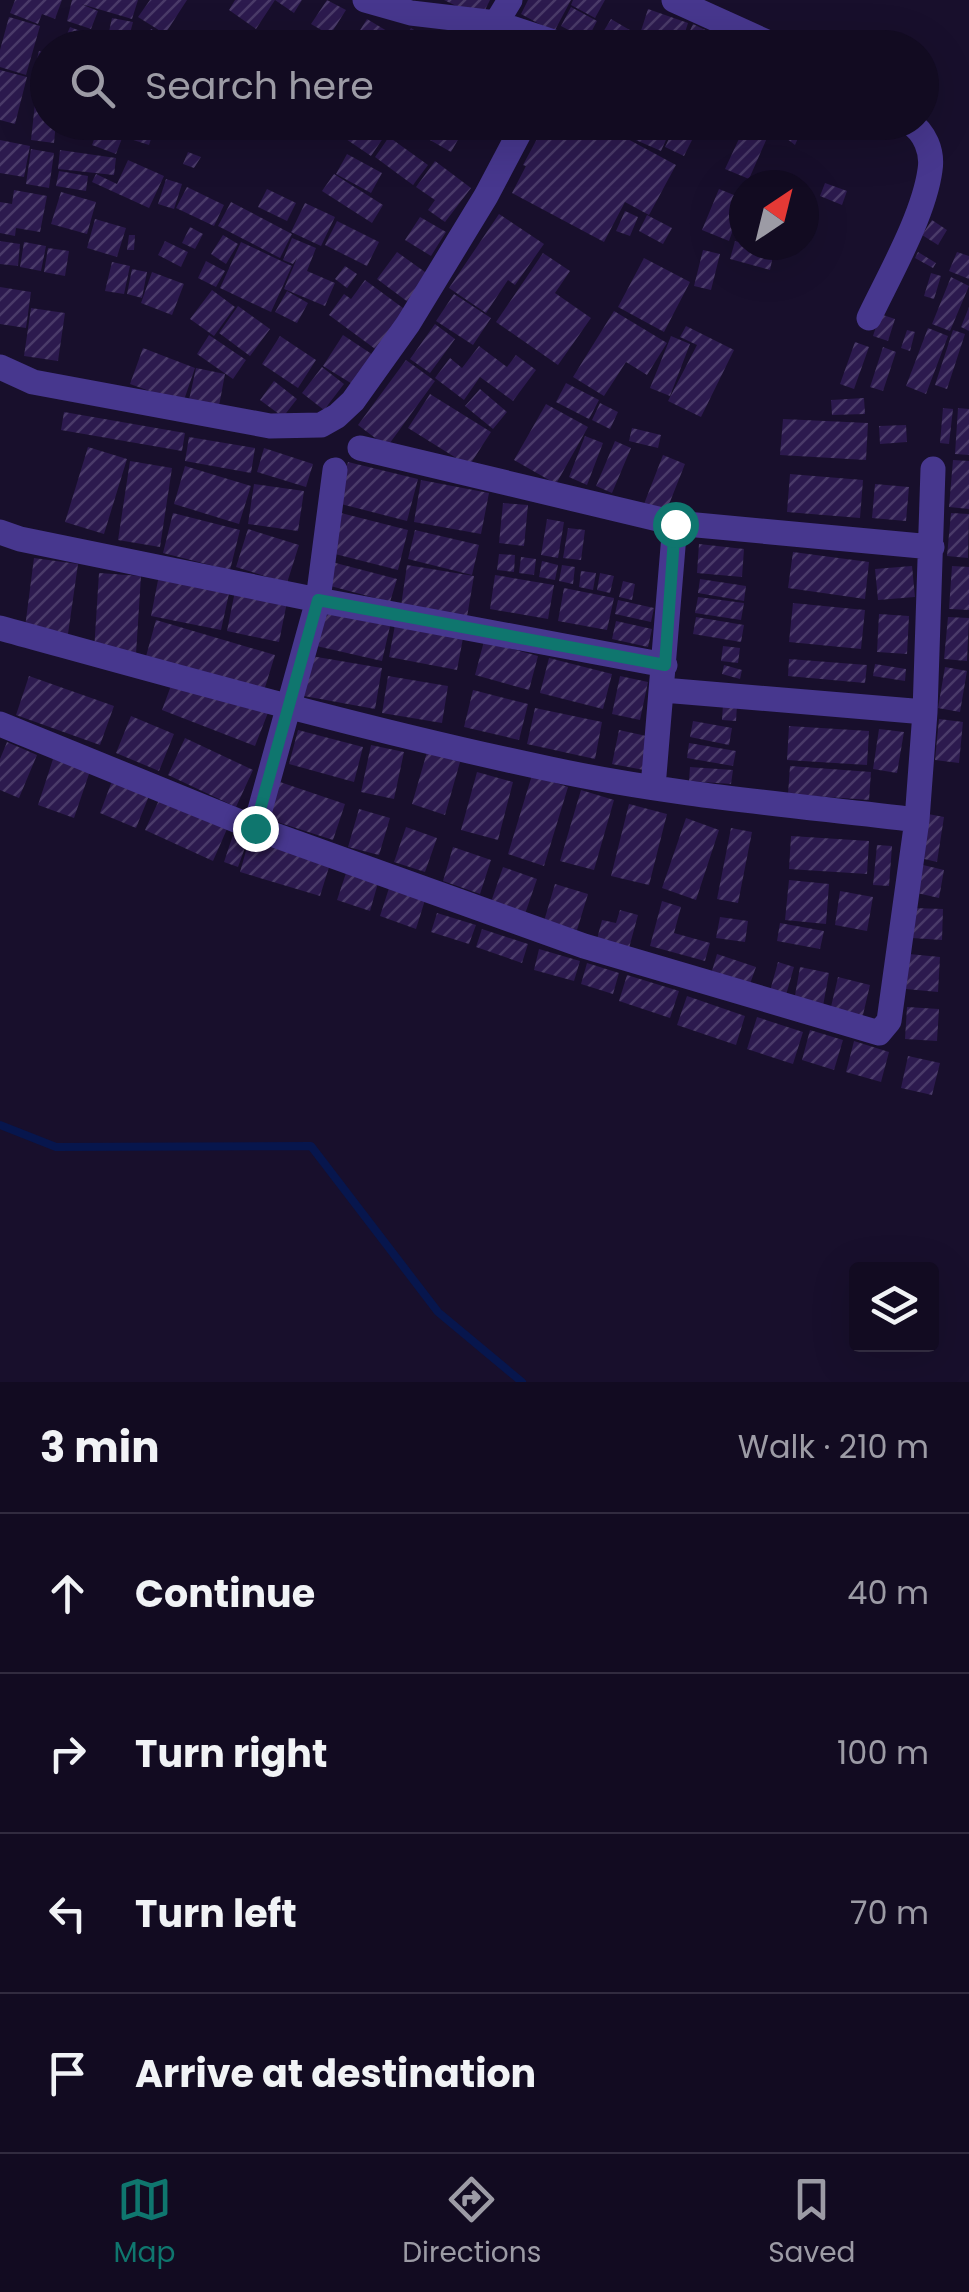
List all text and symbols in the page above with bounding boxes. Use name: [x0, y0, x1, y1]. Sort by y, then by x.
search box: [30, 30, 939, 140]
icon: search: [65, 58, 120, 113]
text: Search here: [145, 59, 374, 112]
north arrow: [729, 170, 819, 260]
route start: [653, 502, 699, 548]
route end: [233, 806, 279, 852]
map controls: [849, 1262, 939, 1352]
button: layers: [849, 1262, 939, 1352]
text: 3 min: [40, 1418, 160, 1477]
text: Walk · 210 m: [738, 1424, 929, 1469]
icon: ahead: [40, 1566, 95, 1621]
text: Continue: [135, 1567, 315, 1620]
text: 40 m: [847, 1570, 929, 1615]
icon: right: [40, 1726, 95, 1781]
text: Turn right: [135, 1727, 327, 1780]
text: 100 m: [837, 1730, 929, 1775]
icon: left: [40, 1886, 95, 1941]
text: Turn left: [135, 1887, 297, 1940]
text: 70 m: [850, 1890, 929, 1935]
icon: arrive: [40, 2046, 95, 2101]
text: Arrive at destination: [135, 2047, 536, 2100]
tab: Map: [113, 2172, 175, 2274]
tab: Directions: [402, 2172, 541, 2274]
tab: Saved: [768, 2172, 856, 2274]

